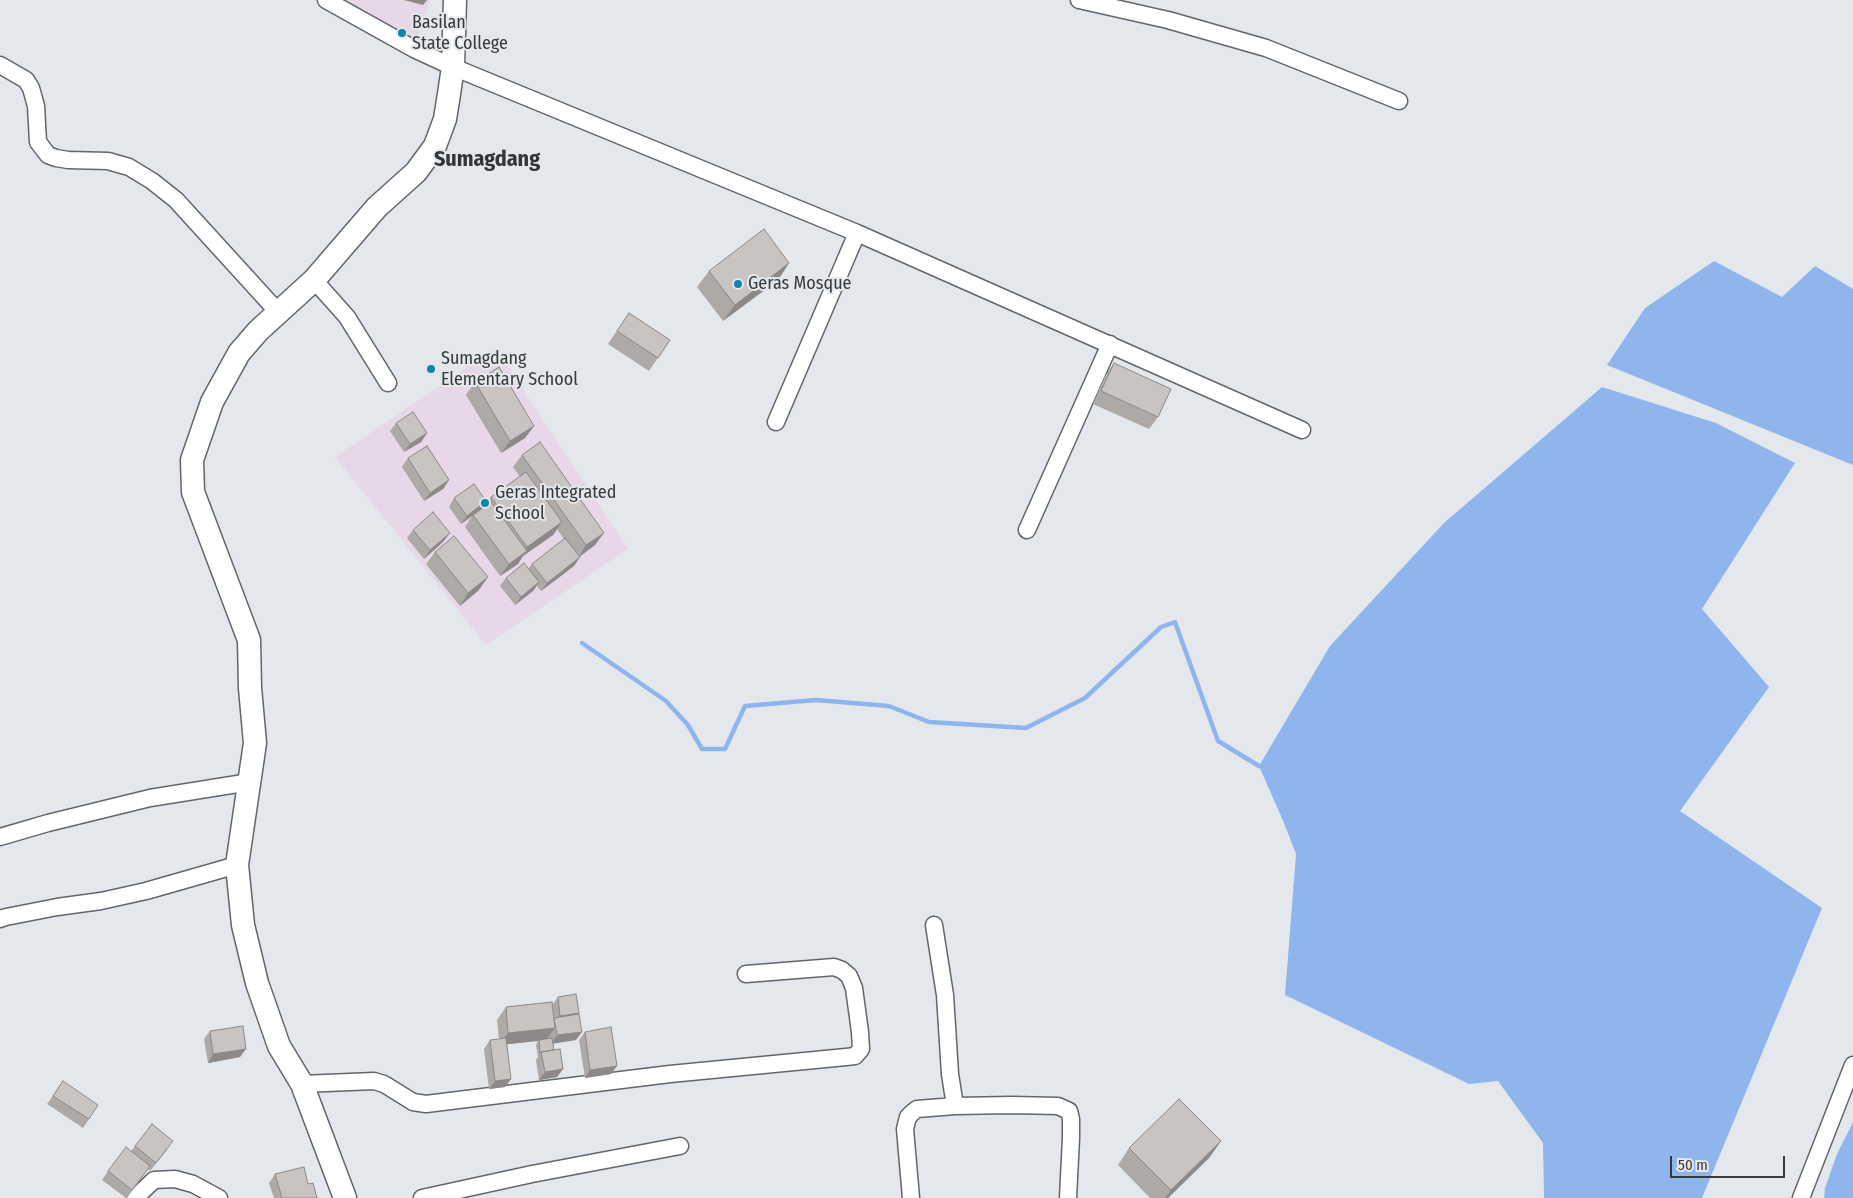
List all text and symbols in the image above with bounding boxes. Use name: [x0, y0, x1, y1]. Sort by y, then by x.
place label: Basilan State College: [412, 12, 508, 54]
marker: Basilan State College: [396, 27, 408, 39]
district label: Sumagdang: [434, 147, 540, 173]
place label: Geras Mosque: [748, 273, 851, 295]
marker: Geras Mosque: [732, 278, 744, 290]
place label: Sumagdang Elementary School: [441, 348, 578, 390]
marker: Sumagdang Elementary School: [425, 363, 437, 375]
place label: Geras Integrated School: [495, 482, 616, 524]
marker: Geras Integrated School: [479, 497, 491, 509]
scale bar: [1673, 1146, 1788, 1178]
text: 50 m: [1678, 1156, 1708, 1174]

